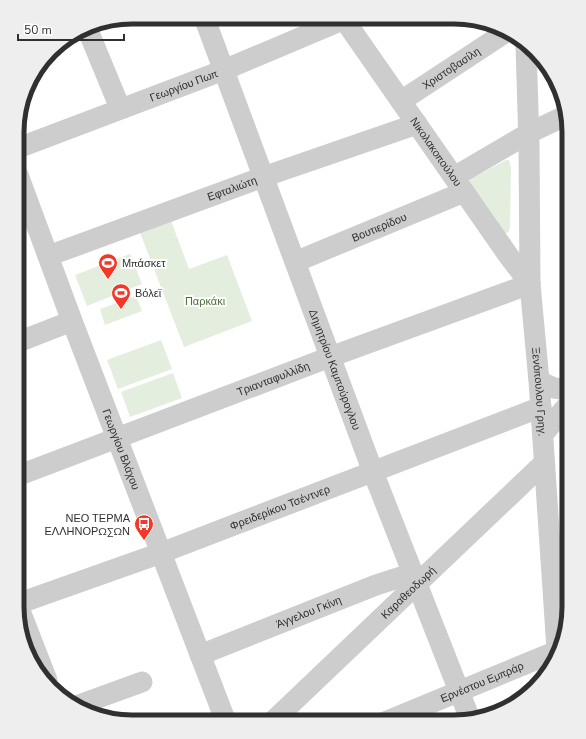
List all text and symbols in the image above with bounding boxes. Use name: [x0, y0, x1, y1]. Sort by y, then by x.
scale bar: [18, 16, 124, 42]
text: 50 m: [24, 22, 52, 38]
street label: Χριστοβασίλη: [419, 43, 483, 93]
street label: Γεωργίου Πωπ: [147, 65, 220, 105]
street label: Νικολακοπούλου: [407, 114, 465, 189]
street label: Εφταλιώτη: [205, 172, 259, 204]
street label: Βουτιερίδου: [349, 209, 409, 245]
sports icon: Μπάσκετ: [97, 252, 119, 280]
place label: Μπάσκετ: [122, 256, 166, 271]
sports icon: Βόλεϊ: [110, 282, 132, 310]
place label: Βόλεϊ: [135, 286, 162, 301]
park label: Παρκάκι: [185, 294, 226, 309]
street label: Δημητρίου Καμπούρογλου: [306, 307, 364, 432]
street label: Ξενόπουλου Γρηγ.: [528, 346, 550, 436]
street label: Τριανταφυλλίδη: [235, 358, 312, 399]
street label: Γεωργίου Βλάχου: [99, 407, 144, 492]
street label: Φρειδερίκου Τσέντνερ: [227, 481, 332, 533]
place label: ΝΕΟ ΤΕΡΜΑ ΕΛΛΗΝΟΡΩΣΩΝ: [45, 511, 131, 539]
bus stop icon: ΝΕΟ ΤΕΡΜΑ ΕΛΛΗΝΟΡΩΣΩΝ: [133, 513, 155, 541]
street label: Καραθεοδωρή: [377, 563, 439, 622]
street label: Άγγελου Γκίνη: [274, 592, 344, 631]
street label: Ερνέστου Εμπράρ: [438, 658, 526, 706]

